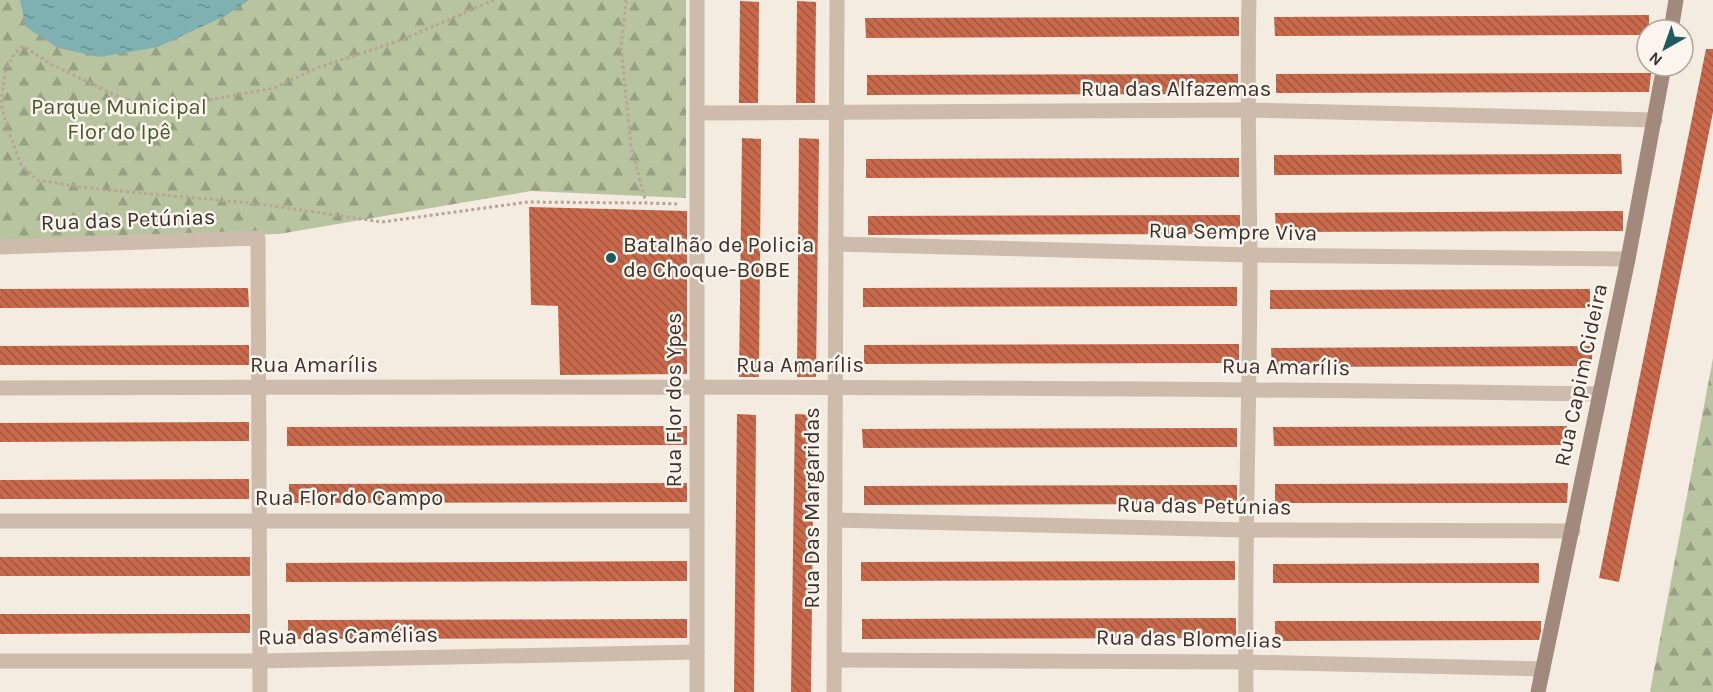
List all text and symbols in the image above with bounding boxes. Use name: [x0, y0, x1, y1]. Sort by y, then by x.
north arrow: [1635, 18, 1695, 78]
text: N: [1645, 48, 1666, 70]
street label: Rua das Alfazemas: [1081, 76, 1271, 102]
park label: Parque Municipal Flor do Ipê: [31, 94, 207, 145]
street label: Rua das Petúnias: [40, 204, 216, 236]
street label: Rua Sempre Viva: [1148, 218, 1318, 246]
place label: Batalhão de Policia de Choque-BOBE: [623, 232, 814, 283]
marker: Batalhão de Policia de Choque-BOBE: [604, 251, 618, 265]
street label: Rua Capim Cideira: [1549, 281, 1613, 469]
street label: Rua Flor dos Ypes: [661, 312, 687, 488]
street label: Rua Amarílis: [250, 352, 378, 378]
street label: Rua Amarílis: [736, 352, 864, 378]
street label: Rua Amarílis: [1222, 353, 1350, 381]
street label: Rua Das Margaridas: [799, 407, 825, 609]
street label: Rua Flor do Campo: [255, 485, 443, 511]
street label: Rua das Petúnias: [1116, 491, 1292, 521]
street label: Rua das Camélias: [258, 621, 438, 651]
street label: Rua das Blomelias: [1096, 624, 1282, 654]

